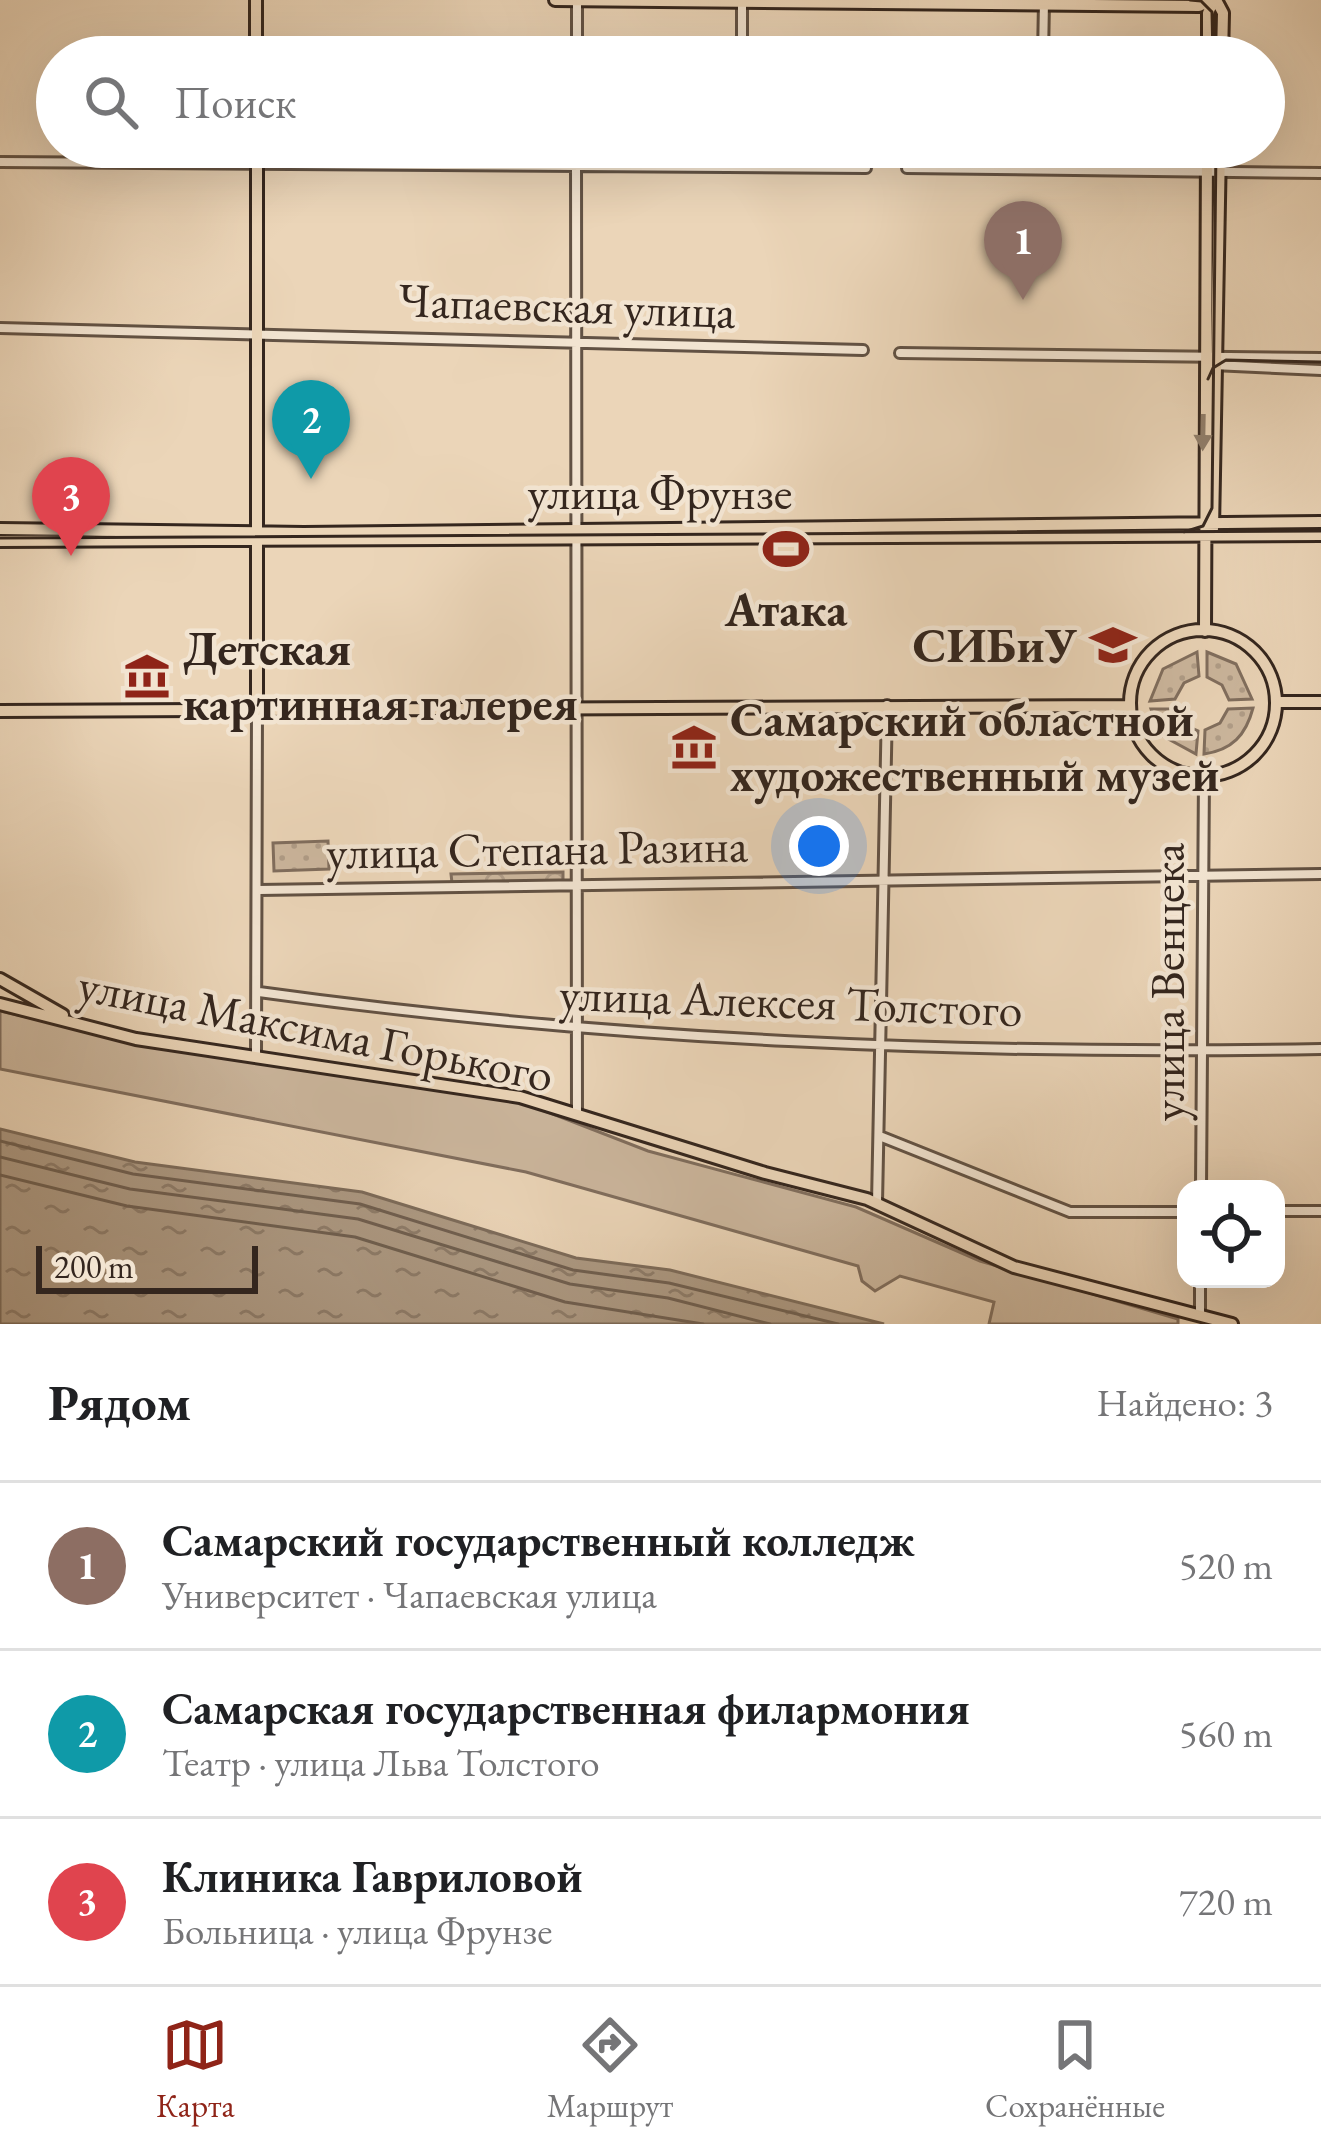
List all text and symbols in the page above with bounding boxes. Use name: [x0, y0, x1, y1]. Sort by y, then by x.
search box: [36, 36, 1285, 168]
icon: search: [78, 69, 144, 135]
text: Поиск: [174, 73, 296, 131]
pin: 1: [984, 201, 1062, 300]
street label: Чапаевская улица: [397, 268, 738, 342]
pin: 2: [272, 380, 350, 479]
one-way arrow: [1193, 414, 1213, 452]
pin: 3: [32, 457, 110, 556]
street label: улица Фрунзе: [527, 461, 793, 523]
sports icon: Атака: [761, 524, 811, 574]
place label: Атака: [724, 578, 848, 640]
place label: СИБиУ: [913, 614, 1078, 676]
place label: Детская картинная галерея: [183, 617, 578, 734]
school or university icon: СИБиУ: [1088, 620, 1138, 670]
museum icon: Детская картинная галерея: [122, 651, 172, 701]
place label: Самарский областной художественный музей: [730, 688, 1219, 805]
museum icon: Самарский областной художественный музей: [669, 722, 719, 772]
street label: улица Степана Разина: [326, 813, 749, 883]
your location: [789, 816, 849, 876]
street label: улица Венцека: [1136, 842, 1198, 1121]
street label: улица Максима Горького: [73, 953, 559, 1105]
street label: улица Алексея Толстого: [558, 962, 1024, 1040]
map controls: [1177, 1180, 1285, 1288]
button: locate: [1177, 1180, 1285, 1288]
scale bar: [36, 1240, 258, 1293]
text: 200 m: [54, 1245, 134, 1288]
text: Рядом: [48, 1369, 191, 1435]
text: Найдено: 3: [1096, 1377, 1273, 1428]
text: Самарский государственный колледж: [162, 1511, 915, 1569]
text: 1: [77, 1540, 97, 1591]
text: 520 m: [1179, 1540, 1273, 1591]
text: Университет · Чапаевская улица: [162, 1569, 657, 1620]
text: Самарская государственная филармония: [162, 1679, 970, 1737]
text: 2: [77, 1708, 97, 1759]
text: 560 m: [1179, 1708, 1273, 1759]
text: Театр · улица Льва Толстого: [162, 1737, 600, 1788]
text: Клиника Гавриловой: [162, 1847, 583, 1905]
text: 3: [77, 1876, 97, 1927]
text: 720 m: [1179, 1876, 1273, 1927]
text: Больница · улица Фрунзе: [162, 1905, 552, 1956]
tab: Карта: [156, 2012, 235, 2127]
tab: Маршрут: [547, 2012, 673, 2127]
tab: Сохранённые: [985, 2012, 1165, 2127]

